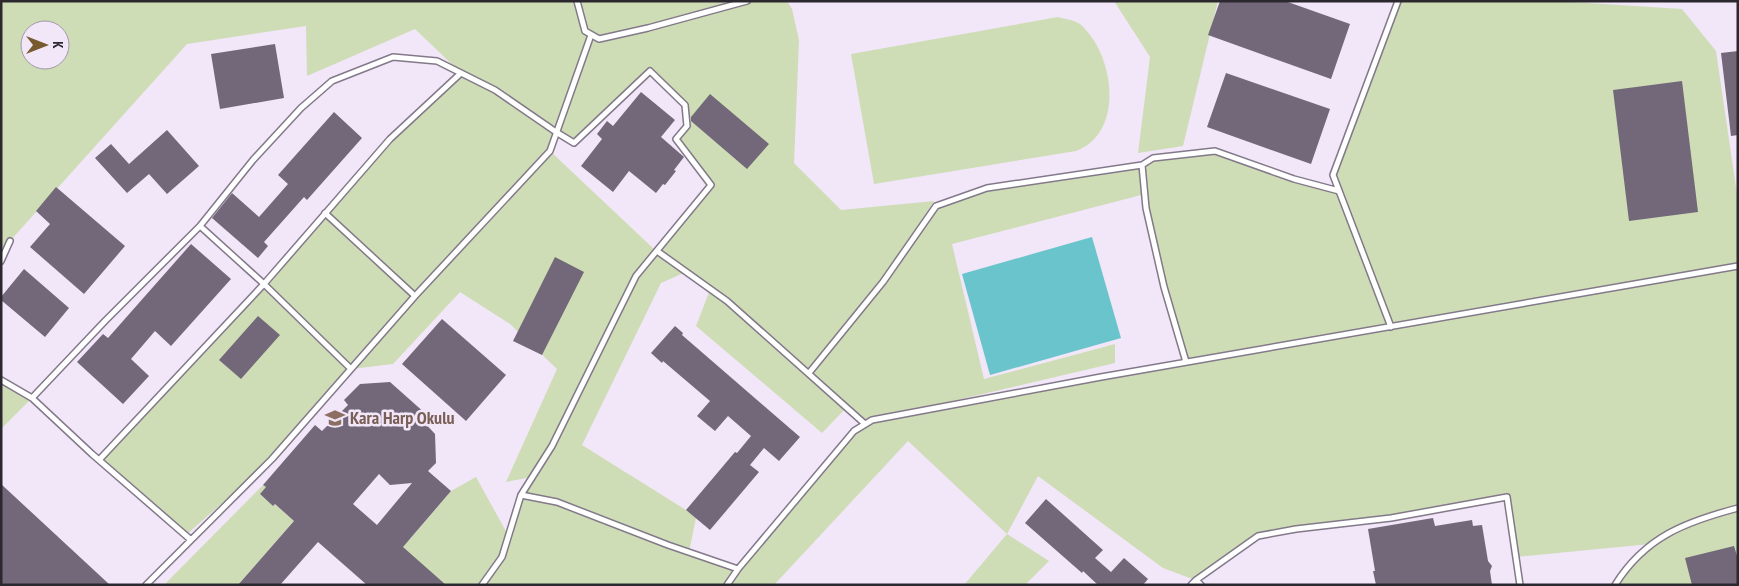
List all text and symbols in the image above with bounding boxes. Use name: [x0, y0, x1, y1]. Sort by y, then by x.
north arrow: [20, 20, 70, 70]
text: K: [49, 41, 67, 49]
place label: Kara Harp Okulu: [350, 406, 455, 429]
school or university icon: Kara Harp Okulu: [324, 407, 346, 429]

